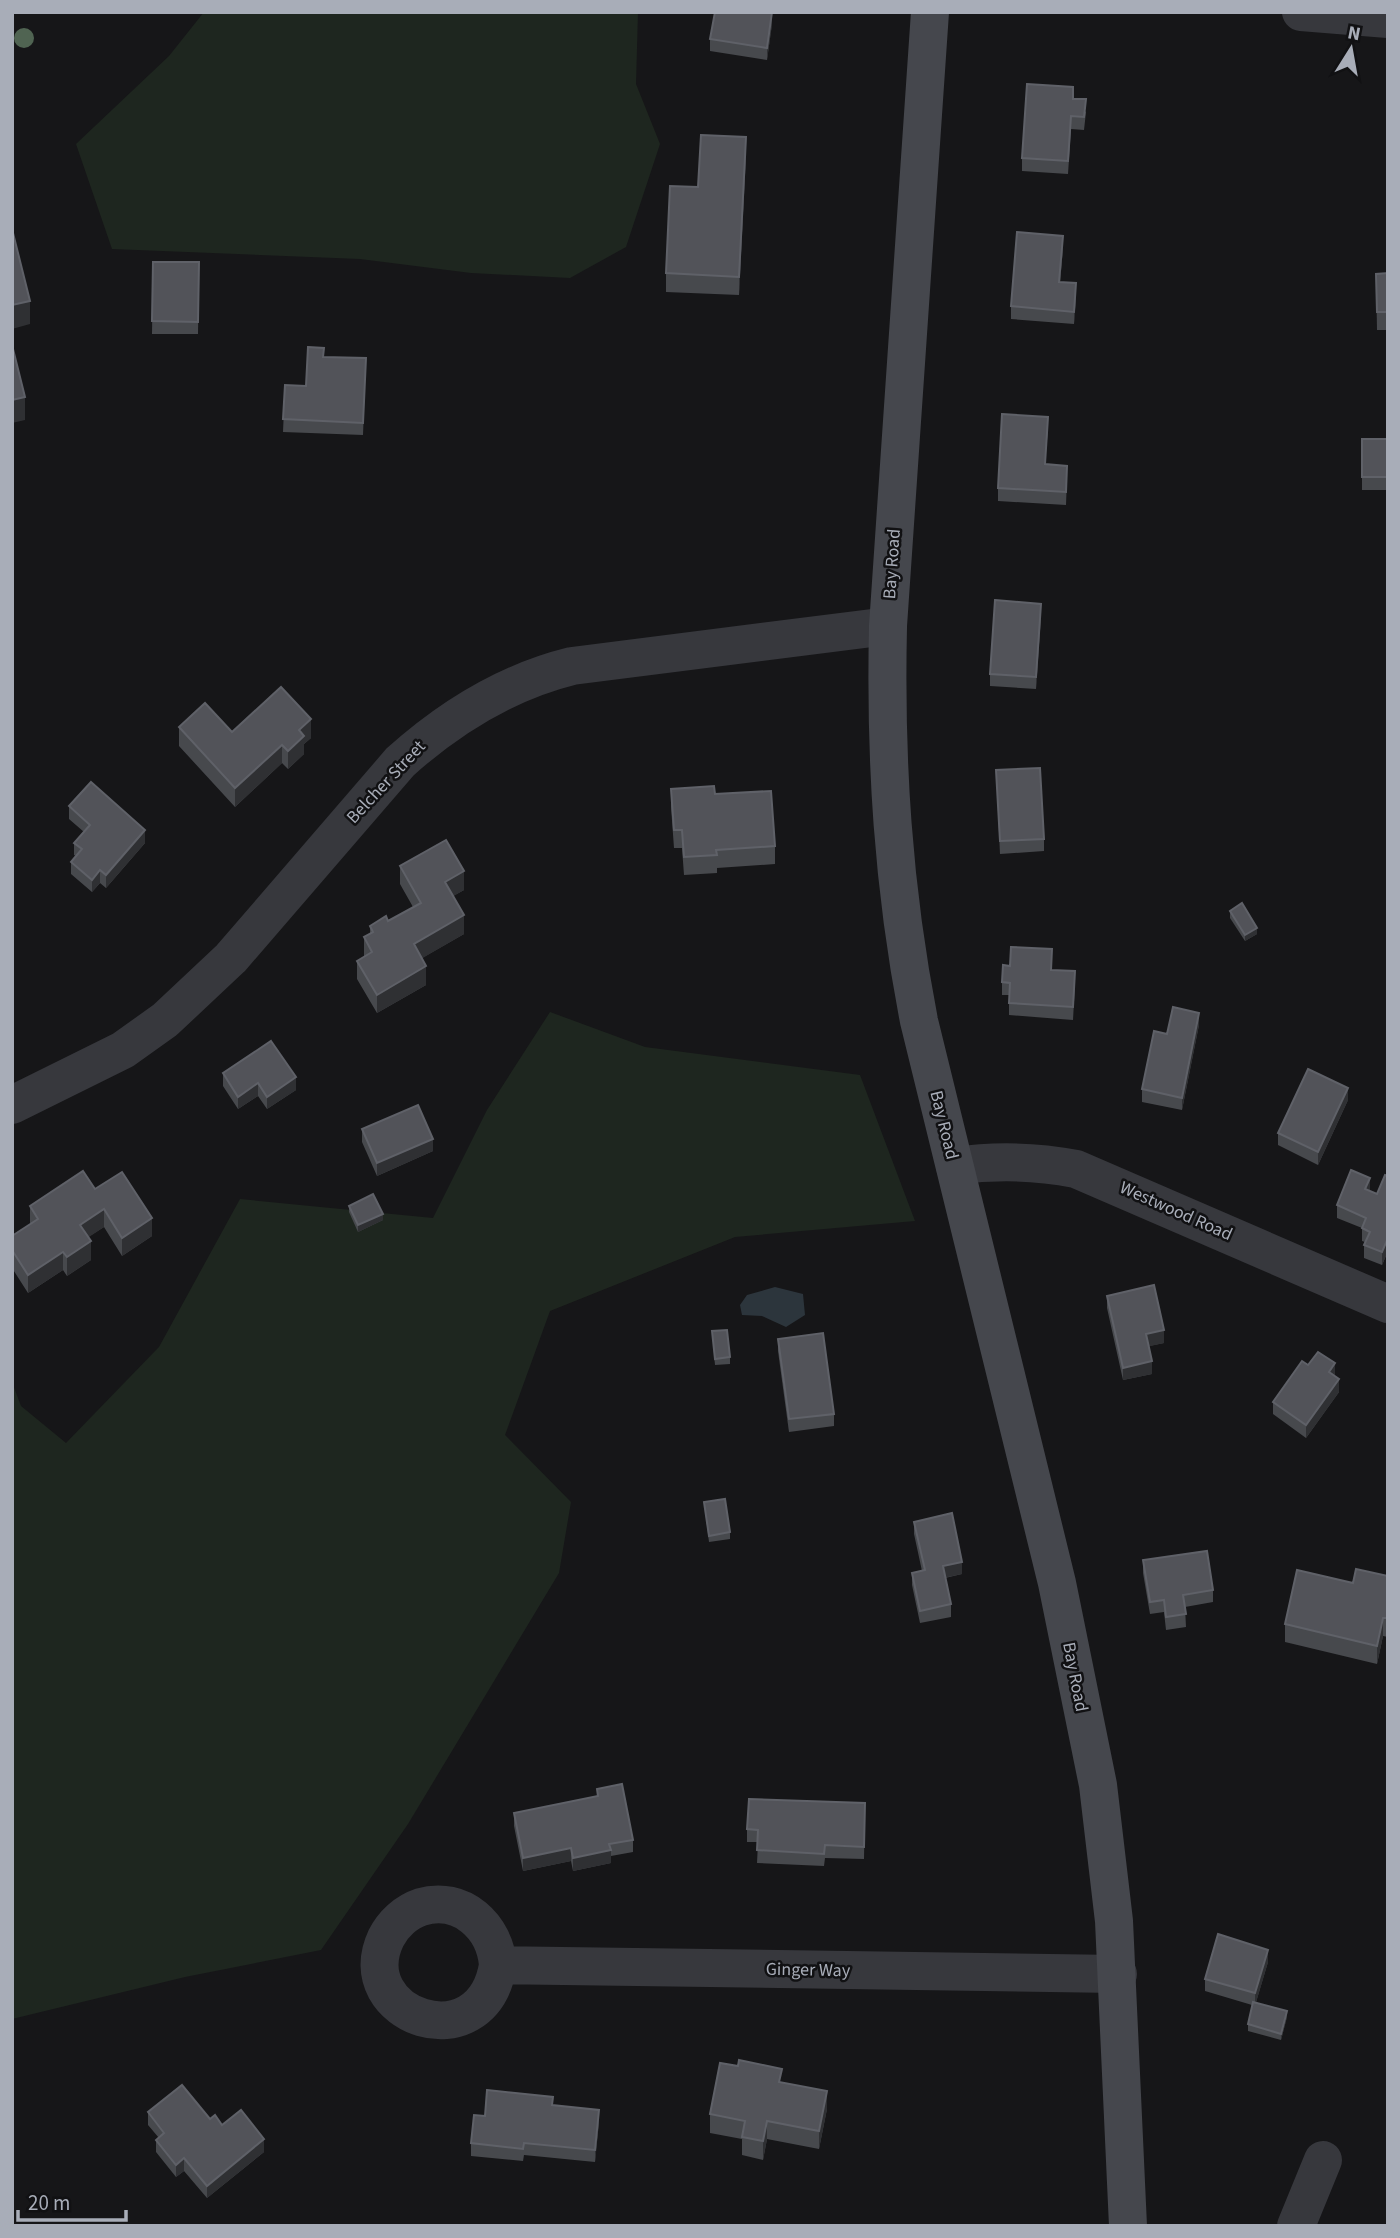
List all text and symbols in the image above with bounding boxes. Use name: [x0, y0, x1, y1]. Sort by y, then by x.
north arrow: [1316, 14, 1386, 84]
text: N: [1345, 19, 1363, 48]
street label: Bay Road: [877, 528, 907, 600]
street label: Belcher Street: [341, 735, 431, 829]
street label: Bay Road: [923, 1088, 965, 1162]
street label: Westwood Road: [1116, 1175, 1236, 1247]
street label: Bay Road: [1056, 1640, 1094, 1714]
street label: Ginger Way: [766, 1957, 851, 1983]
scale bar: [18, 2178, 126, 2222]
text: 20 m: [28, 2188, 70, 2218]

